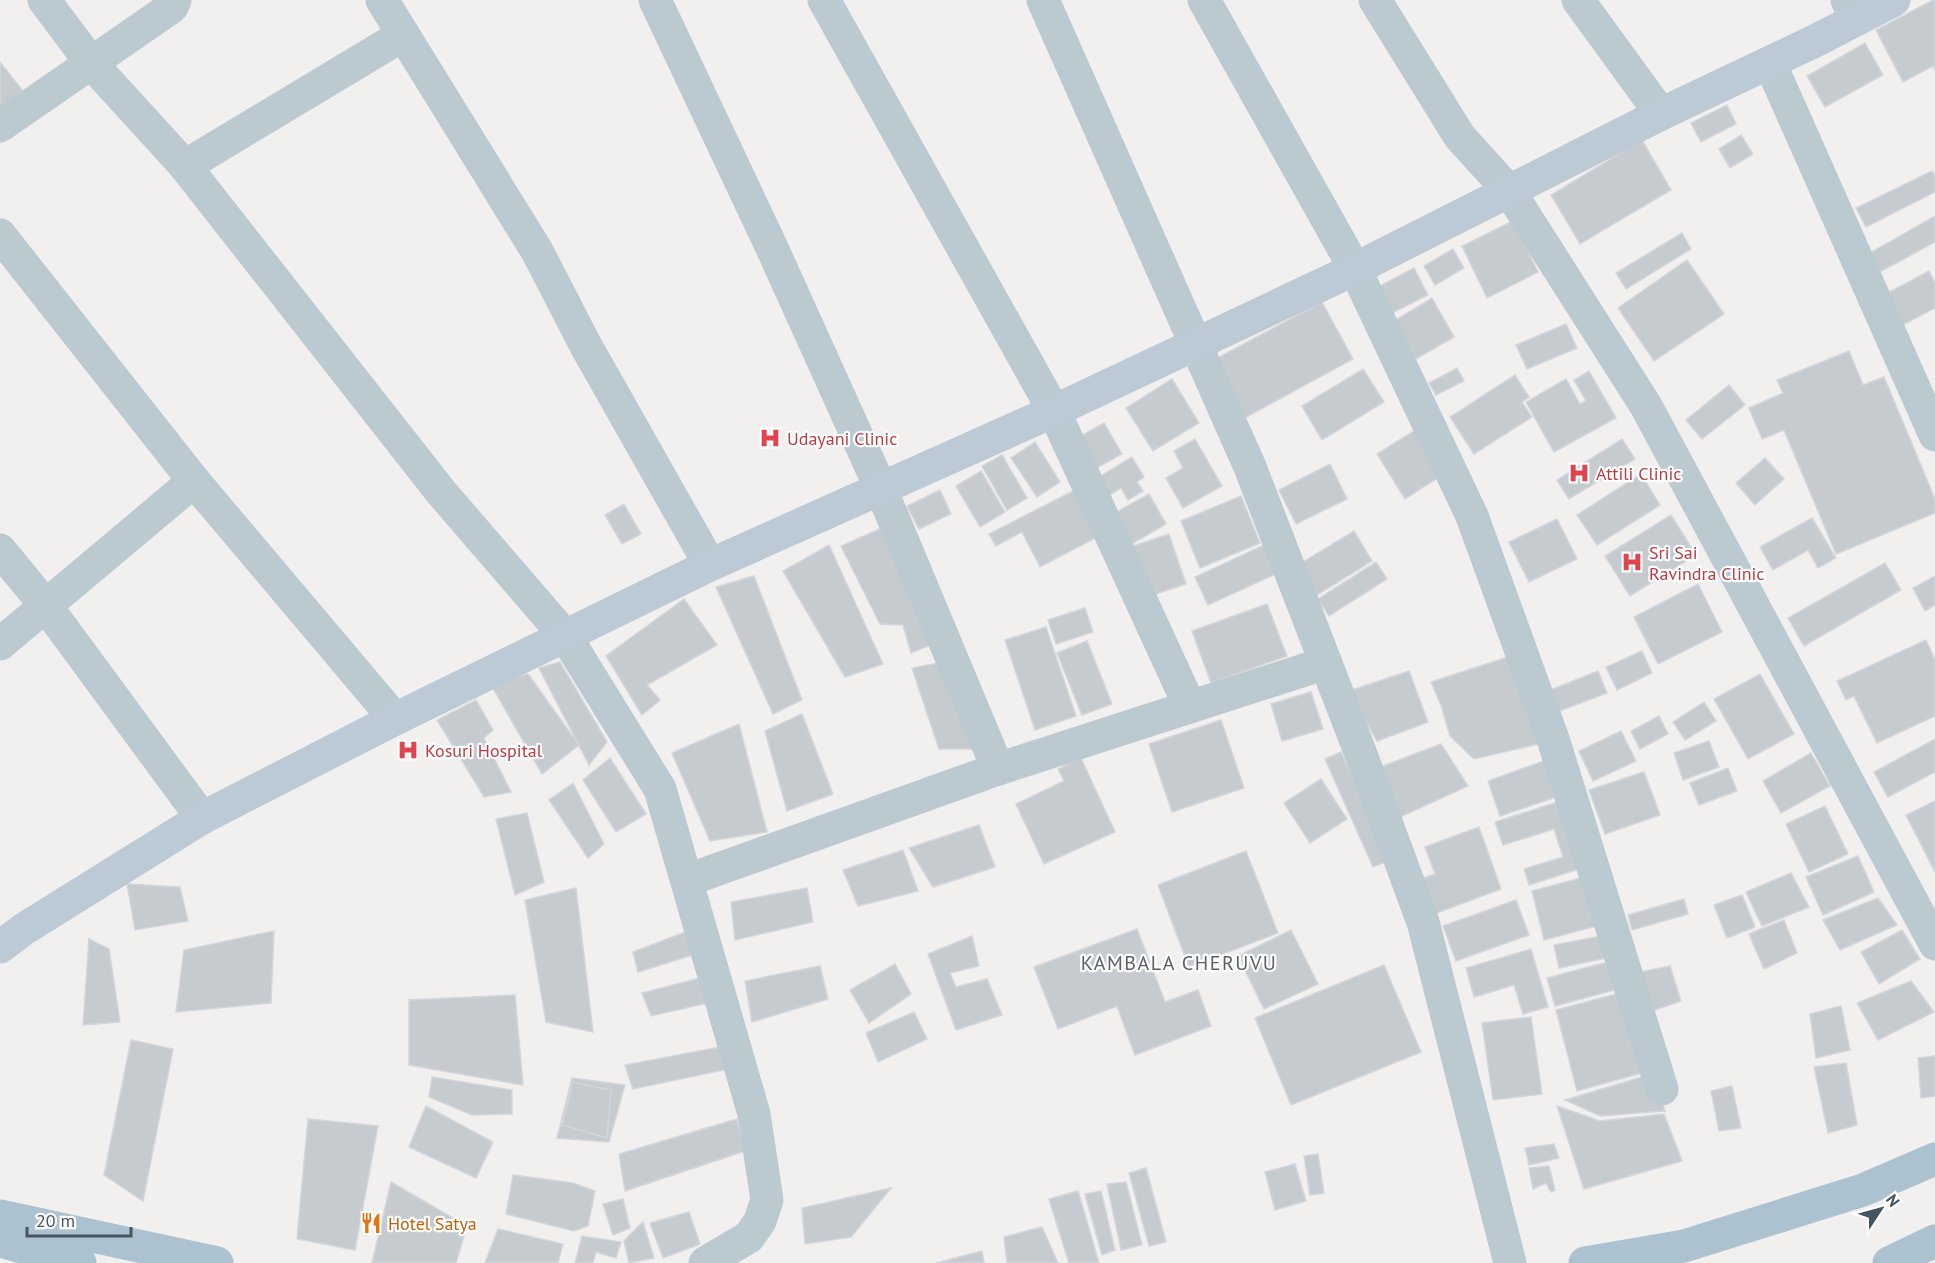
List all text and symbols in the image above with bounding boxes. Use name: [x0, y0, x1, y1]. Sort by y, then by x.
hospital icon: Udayani Clinic: [758, 426, 782, 450]
place label: Udayani Clinic: [787, 427, 897, 450]
hospital icon: Attili Clinic: [1567, 461, 1591, 485]
place label: Attili Clinic: [1596, 462, 1681, 485]
place label: Sri Sai Ravindra Clinic: [1649, 541, 1765, 585]
hospital icon: Sri Sai Ravindra Clinic: [1620, 550, 1644, 574]
hospital icon: Kosuri Hospital: [396, 738, 420, 762]
place label: Kosuri Hospital: [425, 739, 543, 762]
district label: KAMBALA CHERUVU: [1081, 950, 1277, 976]
north arrow: [1851, 1179, 1911, 1239]
text: N: [1882, 1190, 1904, 1210]
scale bar: [27, 1200, 130, 1238]
text: 20 m: [36, 1209, 75, 1232]
restaurant icon: Hotel Satya: [359, 1211, 383, 1235]
place label: Hotel Satya: [388, 1212, 477, 1235]

